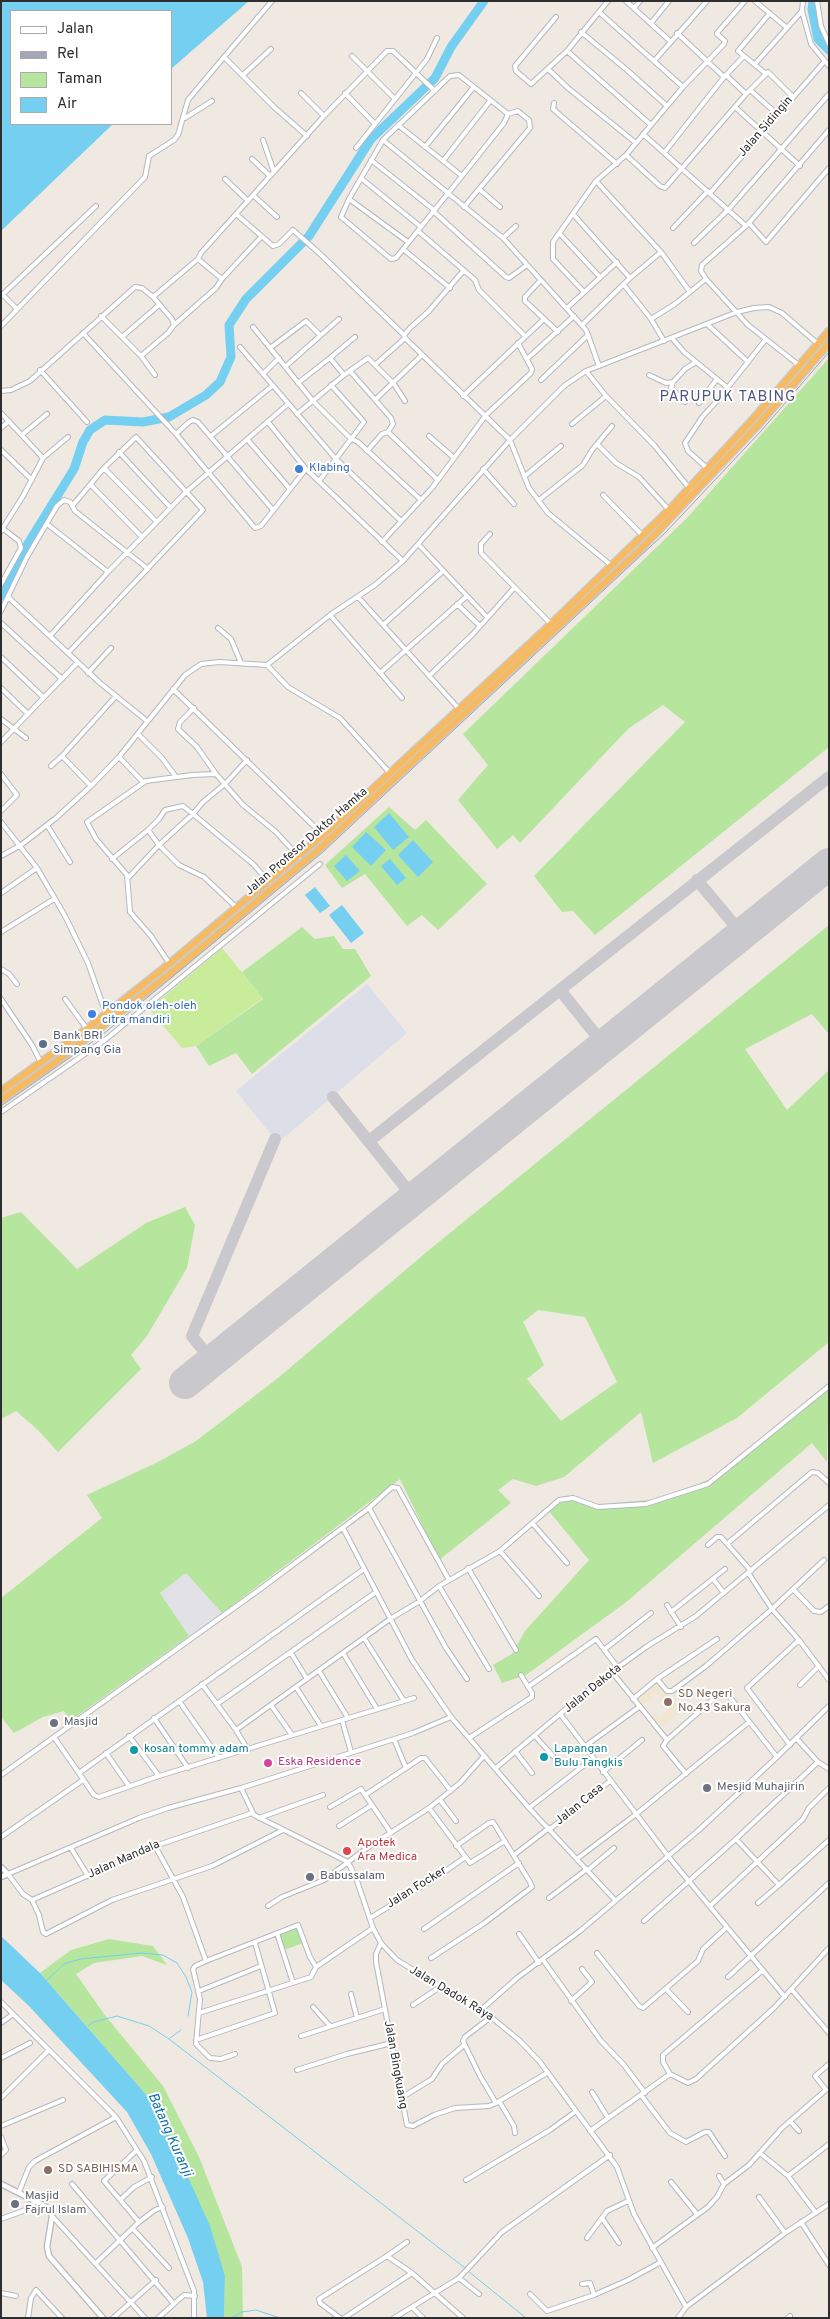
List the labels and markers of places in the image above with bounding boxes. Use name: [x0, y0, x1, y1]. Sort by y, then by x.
place label: Klabing: [309, 462, 350, 476]
marker: Klabing: [293, 463, 305, 475]
place label: Pondok oleh-oleh citra mandiri: [102, 1000, 197, 1028]
marker: Pondok oleh-oleh citra mandiri: [86, 1008, 98, 1020]
place label: Bank BRI Simpang Gia: [53, 1030, 121, 1058]
marker: Bank BRI Simpang Gia: [37, 1038, 49, 1050]
place label: SD Negeri No.43 Sakura: [678, 1688, 751, 1716]
marker: SD Negeri No.43 Sakura: [662, 1696, 674, 1708]
place label: Masjid: [64, 1716, 98, 1730]
marker: Masjid: [48, 1717, 60, 1729]
place label: kosan tommy adam: [144, 1743, 249, 1757]
place label: Lapangan Bulu Tangkis: [554, 1743, 623, 1771]
marker: kosan tommy adam: [128, 1744, 140, 1756]
marker: Lapangan Bulu Tangkis: [538, 1751, 550, 1763]
place label: Eska Residence: [278, 1756, 361, 1770]
marker: Eska Residence: [262, 1757, 274, 1769]
place label: Mesjid Muhajirin: [717, 1781, 805, 1795]
marker: Mesjid Muhajirin: [701, 1782, 713, 1794]
place label: Apotek Ara Medica: [357, 1837, 417, 1865]
marker: Apotek Ara Medica: [341, 1845, 353, 1857]
place label: Babussalam: [320, 1870, 385, 1884]
marker: Babussalam: [304, 1871, 316, 1883]
place label: SD SABIHISMA: [58, 2163, 139, 2177]
marker: SD SABIHISMA: [42, 2164, 54, 2176]
place label: Masjid Fajrul Islam: [25, 2190, 86, 2218]
marker: Masjid Fajrul Islam: [9, 2198, 21, 2210]

